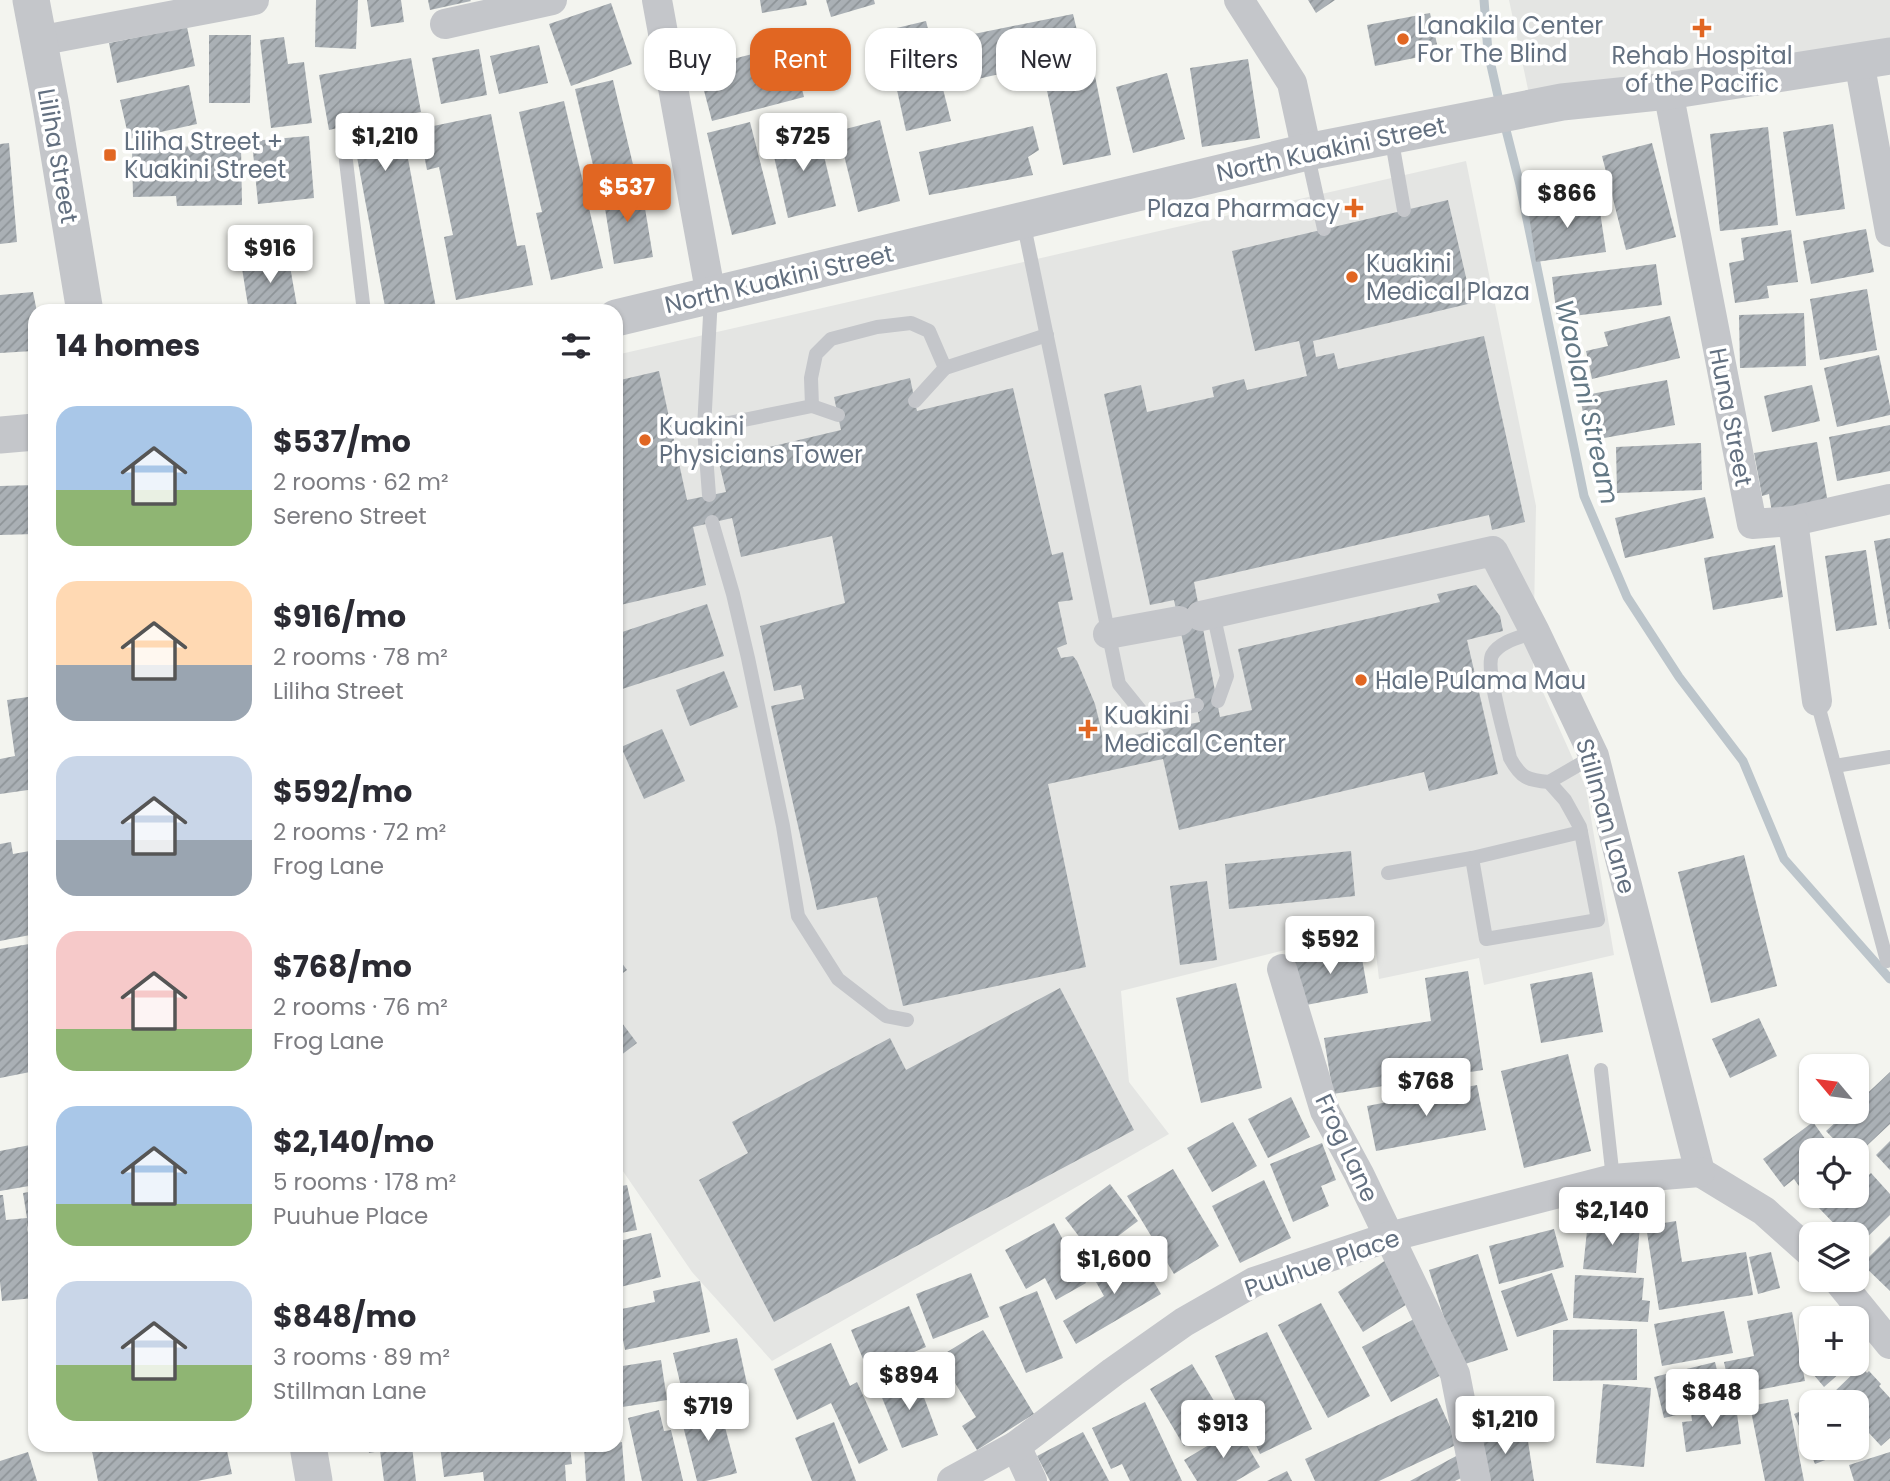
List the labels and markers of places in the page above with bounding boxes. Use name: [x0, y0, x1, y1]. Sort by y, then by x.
place label: Lanakila Center For The Blind: [1417, 9, 1603, 70]
marker: Rehab Hospital of the Pacific: [1692, 18, 1712, 38]
marker: Lanakila Center For The Blind: [1395, 31, 1411, 47]
place label: Rehab Hospital of the Pacific: [1611, 39, 1793, 100]
pin: $1,210: [328, 114, 442, 173]
pin: $725: [762, 114, 844, 173]
place label: Liliha Street + Kuakini Street: [124, 125, 286, 186]
marker: Liliha Street + Kuakini Street: [102, 147, 118, 163]
pin: $537: [586, 164, 668, 224]
pin: $866: [1526, 170, 1608, 230]
place label: Plaza Pharmacy: [1147, 192, 1340, 225]
marker: Plaza Pharmacy: [1346, 200, 1362, 216]
pin: $916: [229, 226, 311, 285]
place label: Kuakini Medical Plaza: [1366, 247, 1530, 308]
marker: Kuakini Medical Plaza: [1344, 269, 1360, 285]
place label: Kuakini Physicians Tower: [659, 410, 863, 471]
marker: Kuakini Physicians Tower: [637, 432, 653, 448]
place label: Hale Pulama Mau: [1375, 664, 1586, 697]
marker: Hale Pulama Mau: [1353, 672, 1369, 688]
place label: Kuakini Medical Center: [1104, 699, 1286, 760]
marker: Kuakini Medical Center: [1078, 719, 1098, 739]
pin: $592: [1289, 916, 1371, 976]
pin: $768: [1385, 1058, 1467, 1118]
pin: $2,140: [1555, 1188, 1669, 1247]
pin: $1,600: [1057, 1236, 1171, 1296]
pin: $894: [868, 1352, 950, 1412]
pin: $848: [1671, 1370, 1753, 1429]
pin: $719: [667, 1384, 749, 1443]
pin: $1,210: [1448, 1396, 1562, 1456]
pin: $913: [1182, 1400, 1264, 1460]

